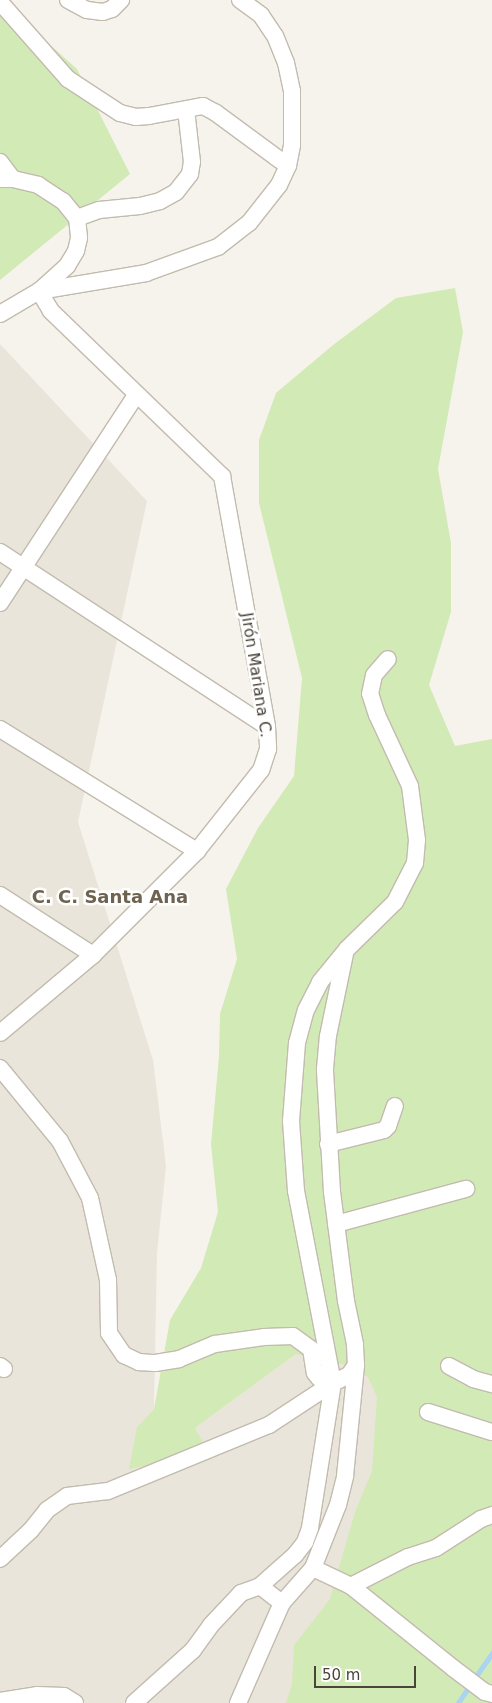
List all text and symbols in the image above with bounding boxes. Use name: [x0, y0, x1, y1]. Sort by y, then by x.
street label: Jirón Mariana C.: [237, 611, 275, 739]
district label: C. C. Santa Ana: [32, 886, 188, 908]
scale bar: [317, 1656, 420, 1688]
text: 50 m: [322, 1666, 360, 1684]

